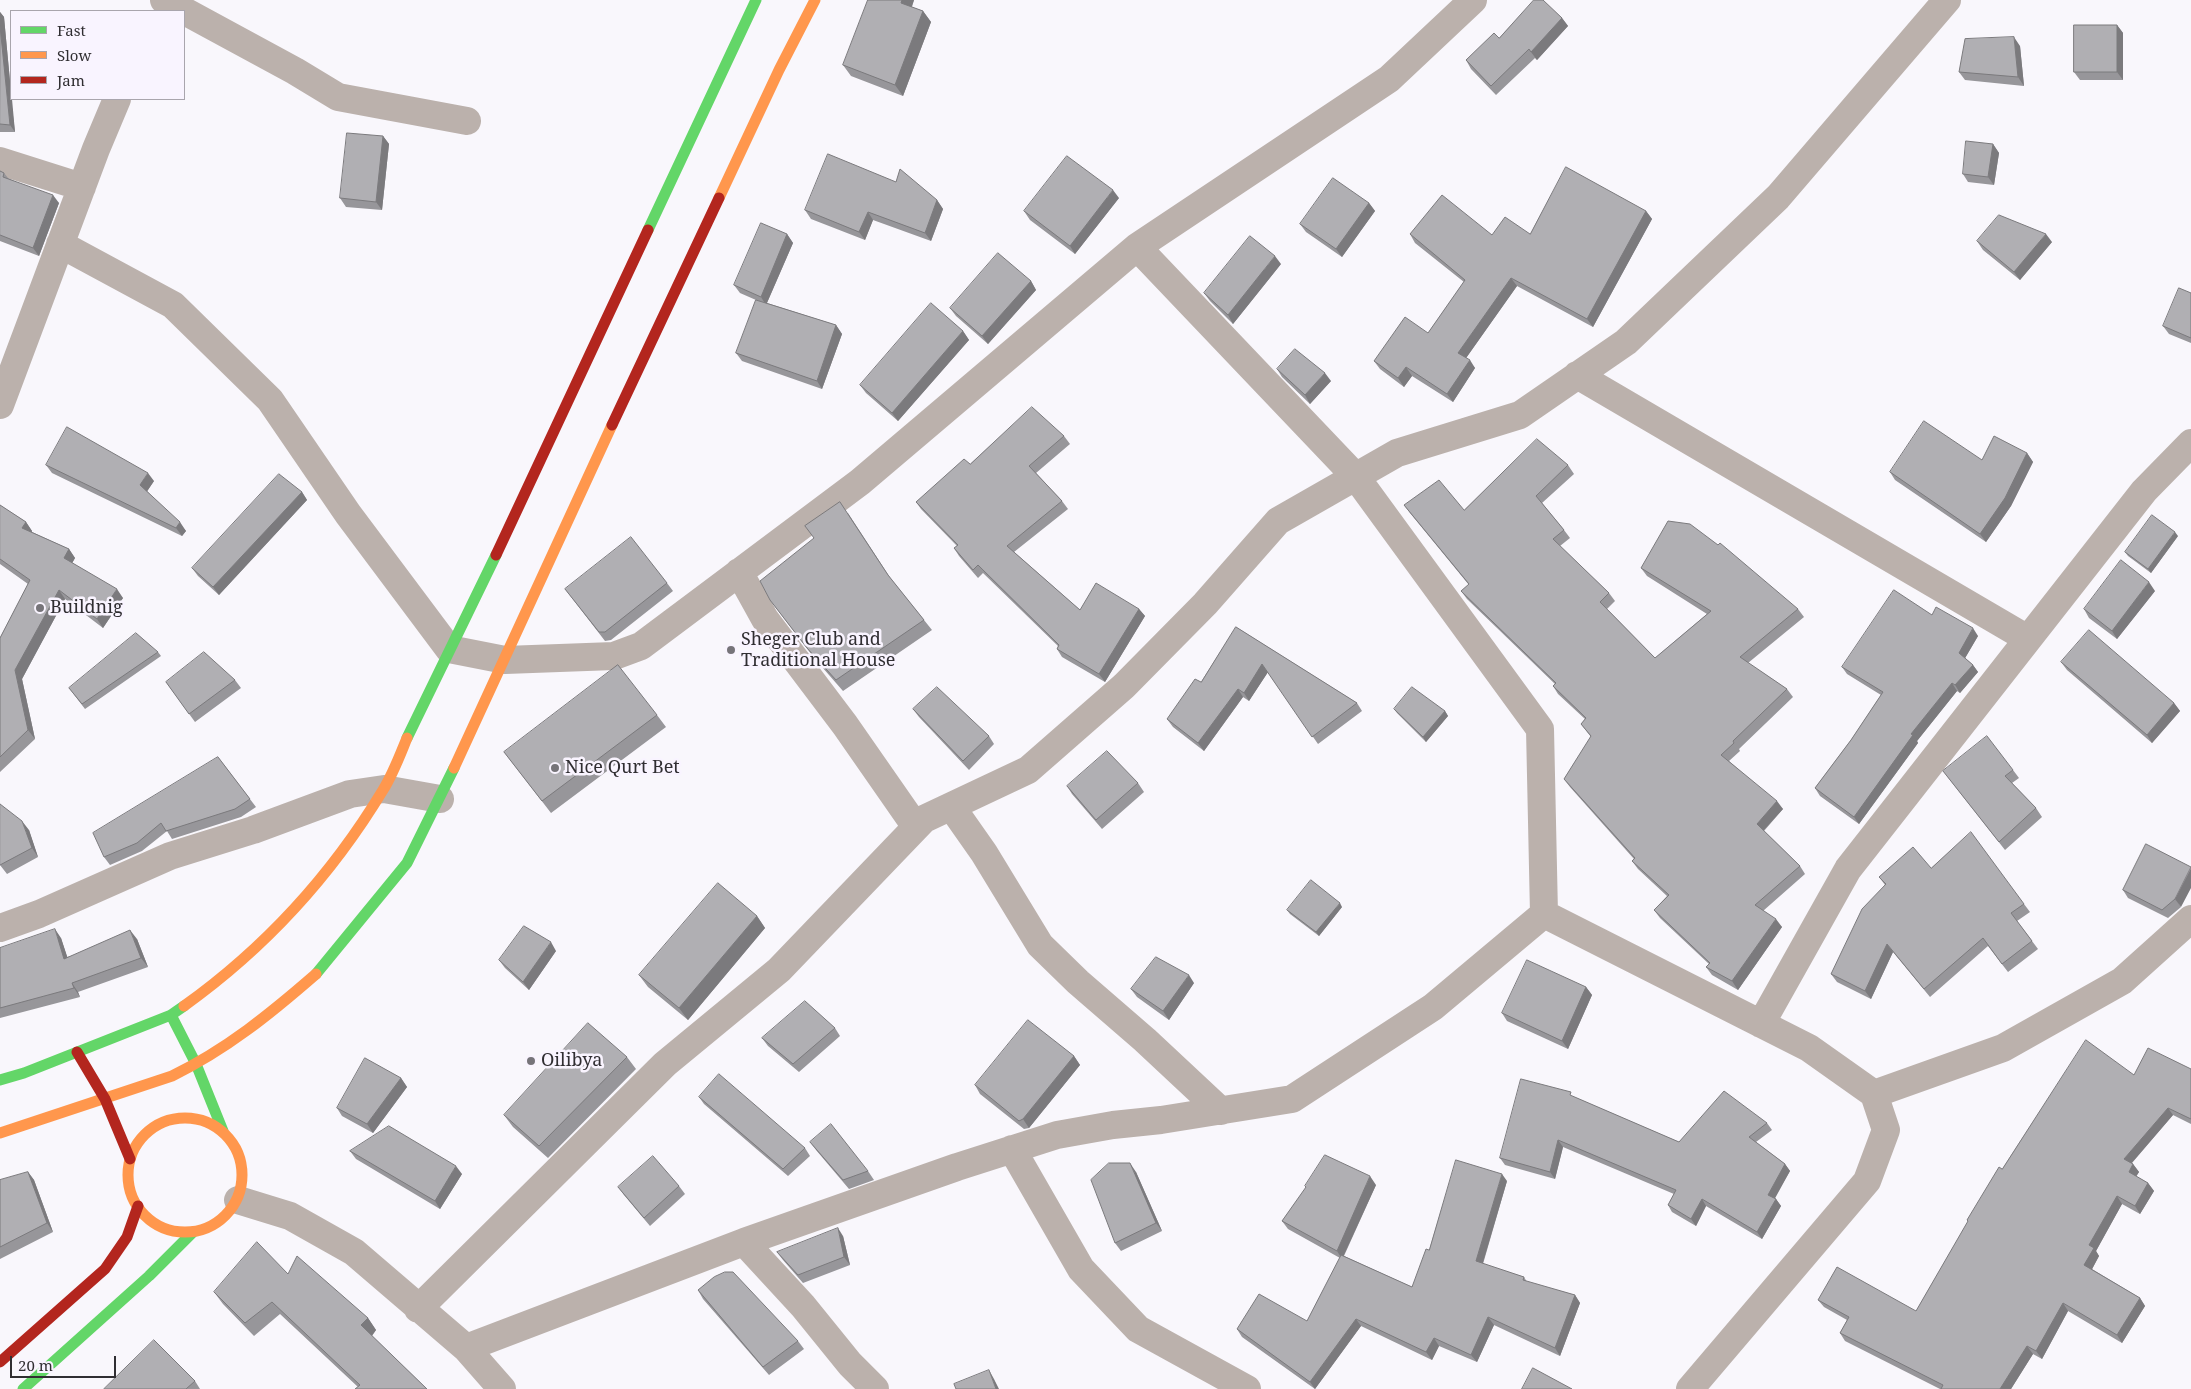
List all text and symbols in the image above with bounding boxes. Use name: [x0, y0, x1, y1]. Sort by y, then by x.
legend: [10, 10, 185, 100]
text: Fast: [57, 20, 86, 40]
text: Slow: [57, 45, 91, 65]
text: Jam: [57, 70, 85, 90]
place label: Buildnig: [50, 597, 123, 619]
marker: Buildnig: [34, 602, 46, 614]
place label: Sheger Club and Traditional House: [741, 629, 895, 672]
marker: Sheger Club and Traditional House: [725, 644, 737, 656]
place label: Nice Qurt Bet: [565, 757, 680, 779]
marker: Nice Qurt Bet: [549, 762, 561, 774]
place label: Oilibya: [541, 1050, 602, 1072]
marker: Oilibya: [525, 1055, 537, 1067]
scale bar: [12, 1346, 119, 1378]
text: 20 m: [18, 1355, 53, 1375]

